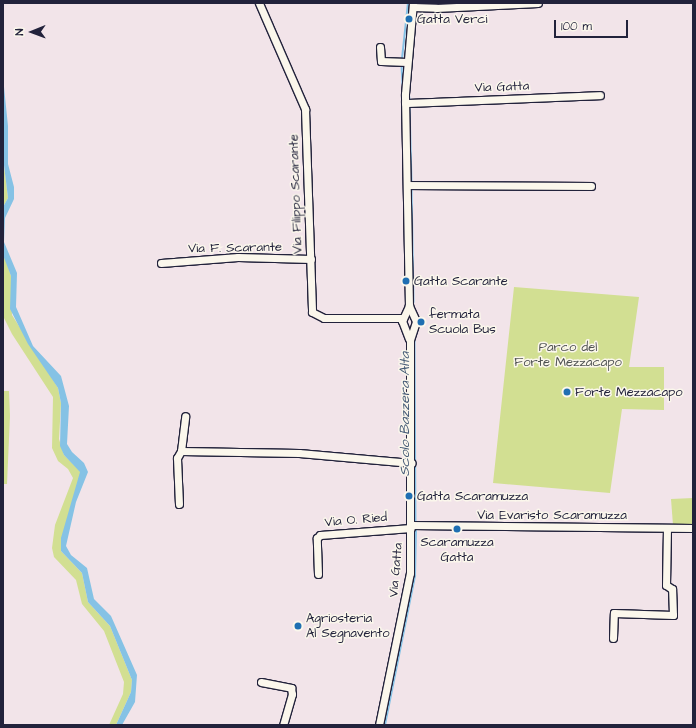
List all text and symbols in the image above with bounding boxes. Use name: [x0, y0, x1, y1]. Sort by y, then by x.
place label: Gatta Verci: [417, 11, 487, 27]
north arrow: [12, 12, 52, 52]
scale bar: [556, 12, 630, 38]
marker: Gatta Verci: [404, 14, 414, 24]
text: 100 m: [561, 18, 592, 35]
text: N: [12, 29, 27, 36]
street label: Via Gatta: [474, 78, 530, 96]
street label: Via Filippo Scarante: [286, 134, 306, 254]
street label: Via F. Scarante: [188, 239, 282, 257]
place label: Gatta Scarante: [414, 273, 508, 289]
marker: Gatta Scarante: [401, 276, 411, 286]
place label: fermata Scuola Bus: [429, 307, 496, 338]
marker: fermata Scuola Bus: [416, 317, 426, 327]
park label: Parco del Forte Mezzacapo: [514, 340, 622, 371]
water label: Scolo Bazzera Alta: [397, 352, 413, 476]
place label: Forte Mezzacapo: [575, 384, 683, 400]
marker: Forte Mezzacapo: [562, 387, 572, 397]
place label: Gatta Scaramuzza: [417, 488, 528, 504]
marker: Gatta Scaramuzza: [404, 491, 414, 501]
street label: Via Evaristo Scaramuzza: [477, 507, 627, 523]
street label: Via O. Ried: [324, 510, 388, 530]
marker: Scaramuzza Gatta: [452, 524, 462, 534]
place label: Scaramuzza Gatta: [420, 535, 494, 566]
street label: Via Gatta: [386, 542, 406, 598]
place label: Agriosteria Al Segnavento: [306, 611, 390, 642]
marker: Agriosteria Al Segnavento: [293, 621, 303, 631]

